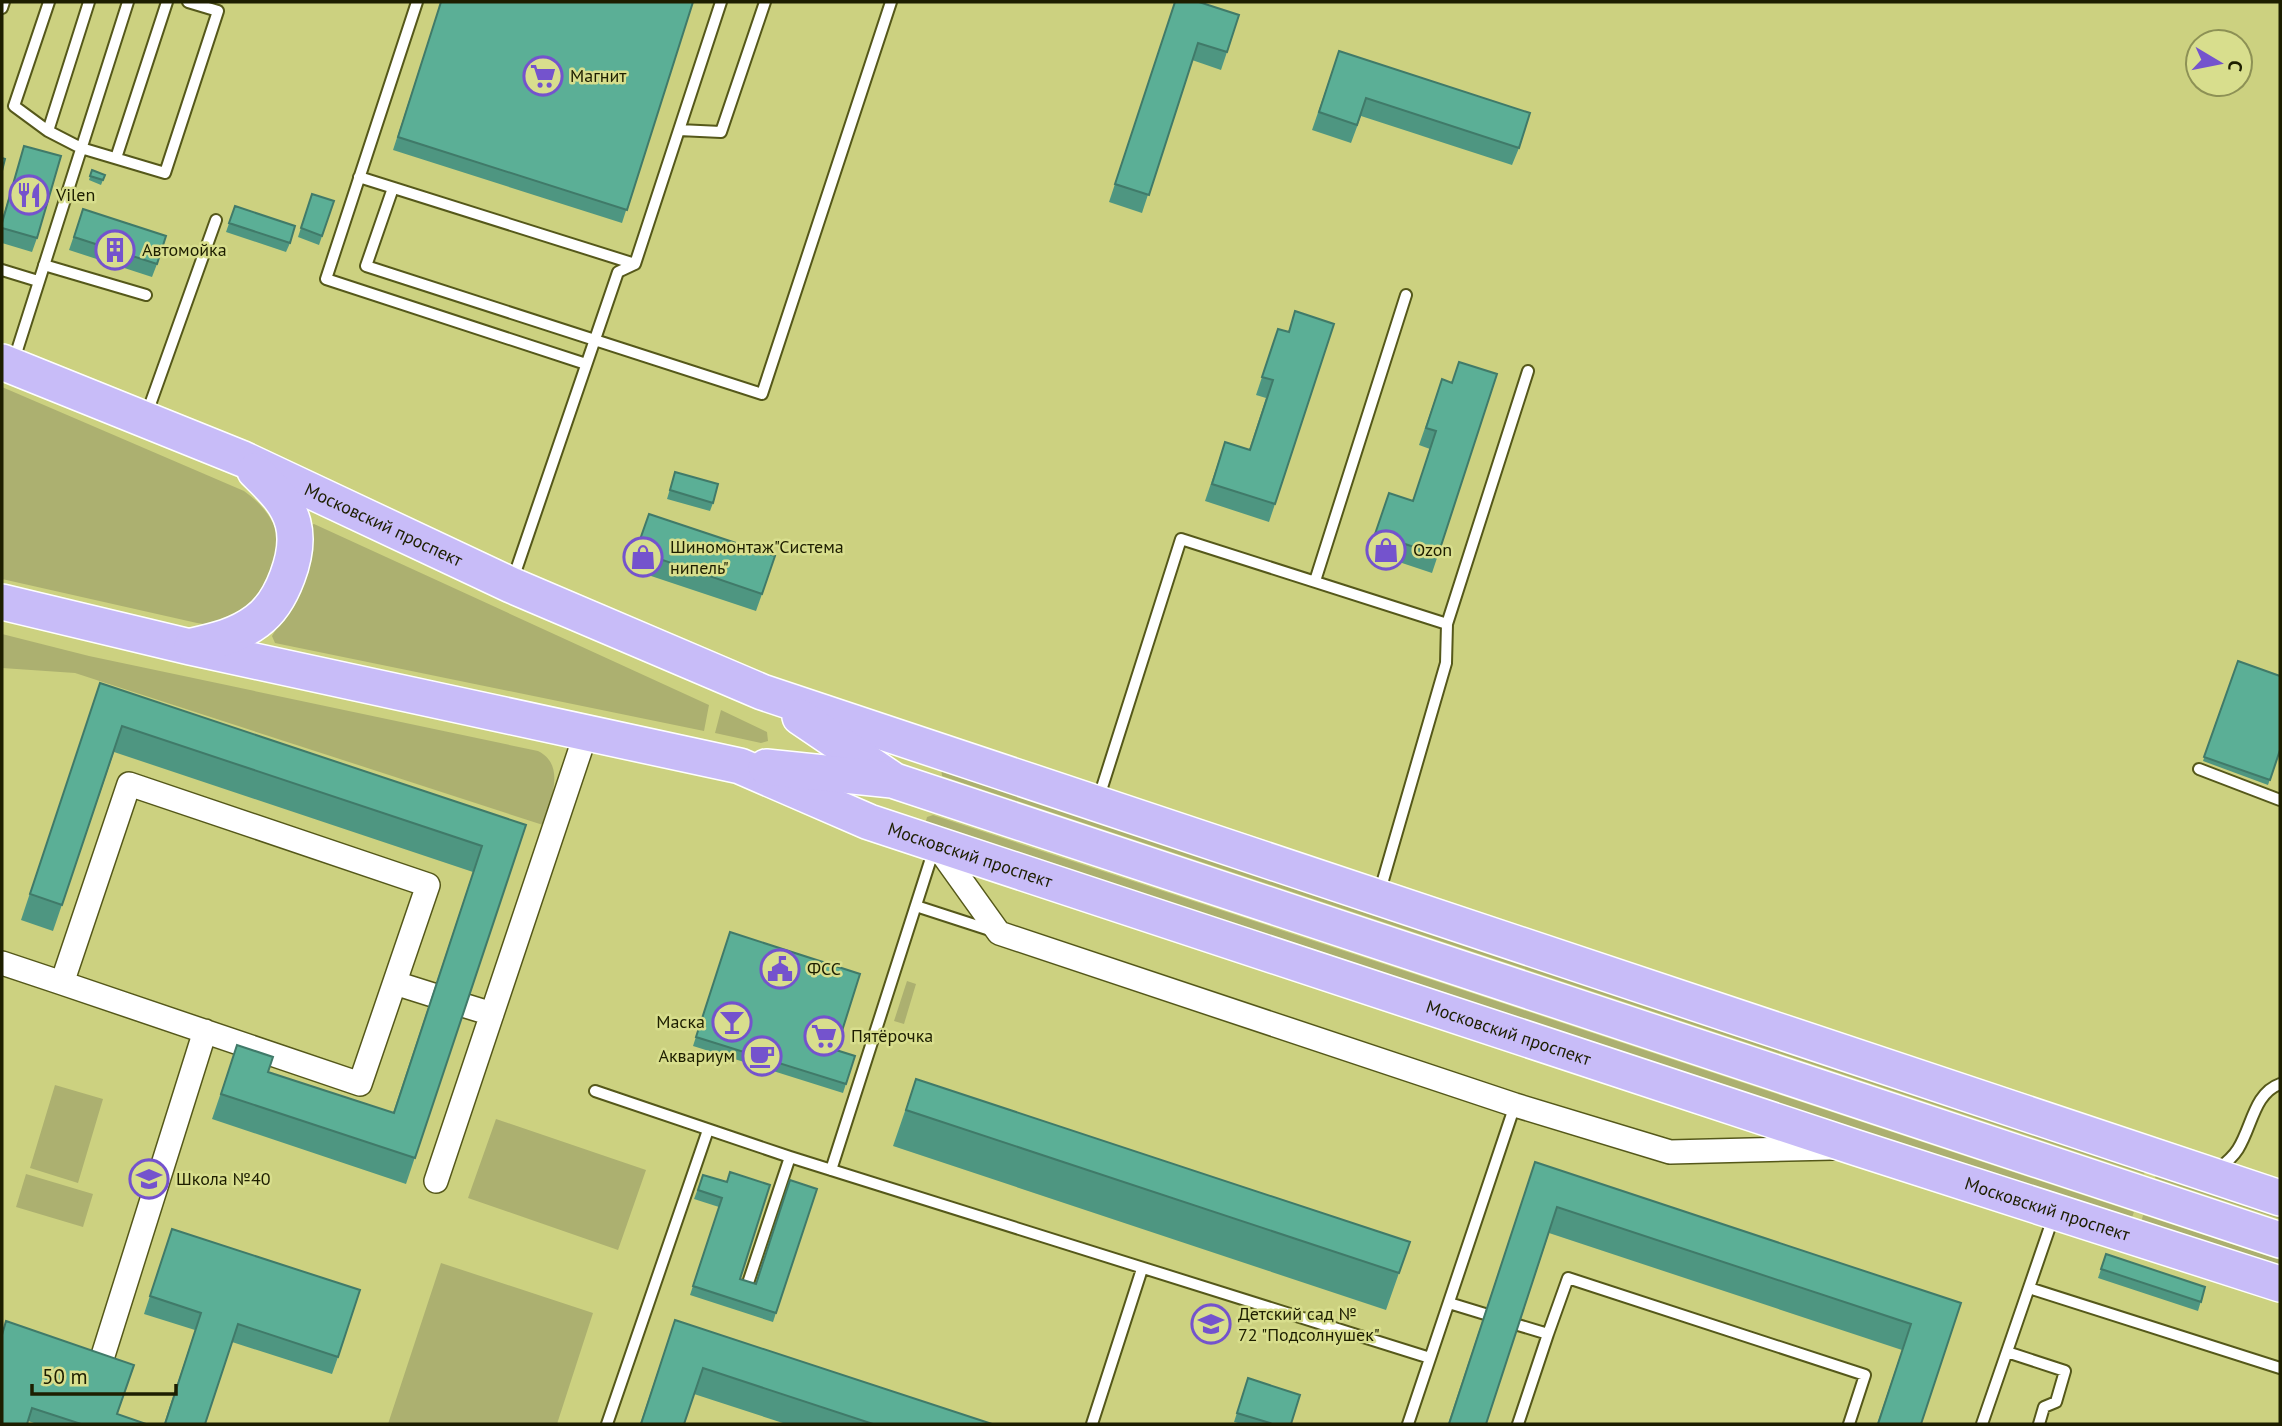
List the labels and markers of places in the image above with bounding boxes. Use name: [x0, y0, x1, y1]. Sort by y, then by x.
supermarket icon: Магнит: [522, 55, 564, 97]
place label: Магнит: [570, 64, 627, 87]
restaurant icon: Vilen: [8, 174, 50, 216]
place label: Vilen: [55, 183, 95, 206]
building icon: Автомойка: [94, 229, 136, 271]
place label: Автомойка: [142, 238, 227, 261]
shop icon: Ozon: [1365, 529, 1407, 571]
place label: Шиномонтаж"Система нипель": [670, 535, 844, 579]
shop icon: Шиномонтаж"Система нипель": [622, 536, 664, 578]
place label: Ozon: [1413, 538, 1452, 561]
public building icon: ФСС: [759, 948, 801, 990]
place label: ФСС: [807, 957, 841, 980]
bar icon: Маска: [711, 1001, 753, 1043]
place label: Маска: [656, 1010, 705, 1033]
supermarket icon: Пятёрочка: [803, 1015, 845, 1057]
place label: Пятёрочка: [851, 1024, 933, 1047]
cafe icon: Аквариум: [741, 1035, 783, 1077]
place label: Аквариум: [658, 1044, 735, 1067]
school or university icon: Школа №40: [128, 1158, 170, 1200]
place label: Школа №40: [176, 1167, 271, 1190]
place label: Детский сад № 72 "Подсолнушек": [1238, 1302, 1380, 1346]
school or university icon: Детский сад № 72 "Подсолнушек": [1190, 1303, 1232, 1345]

